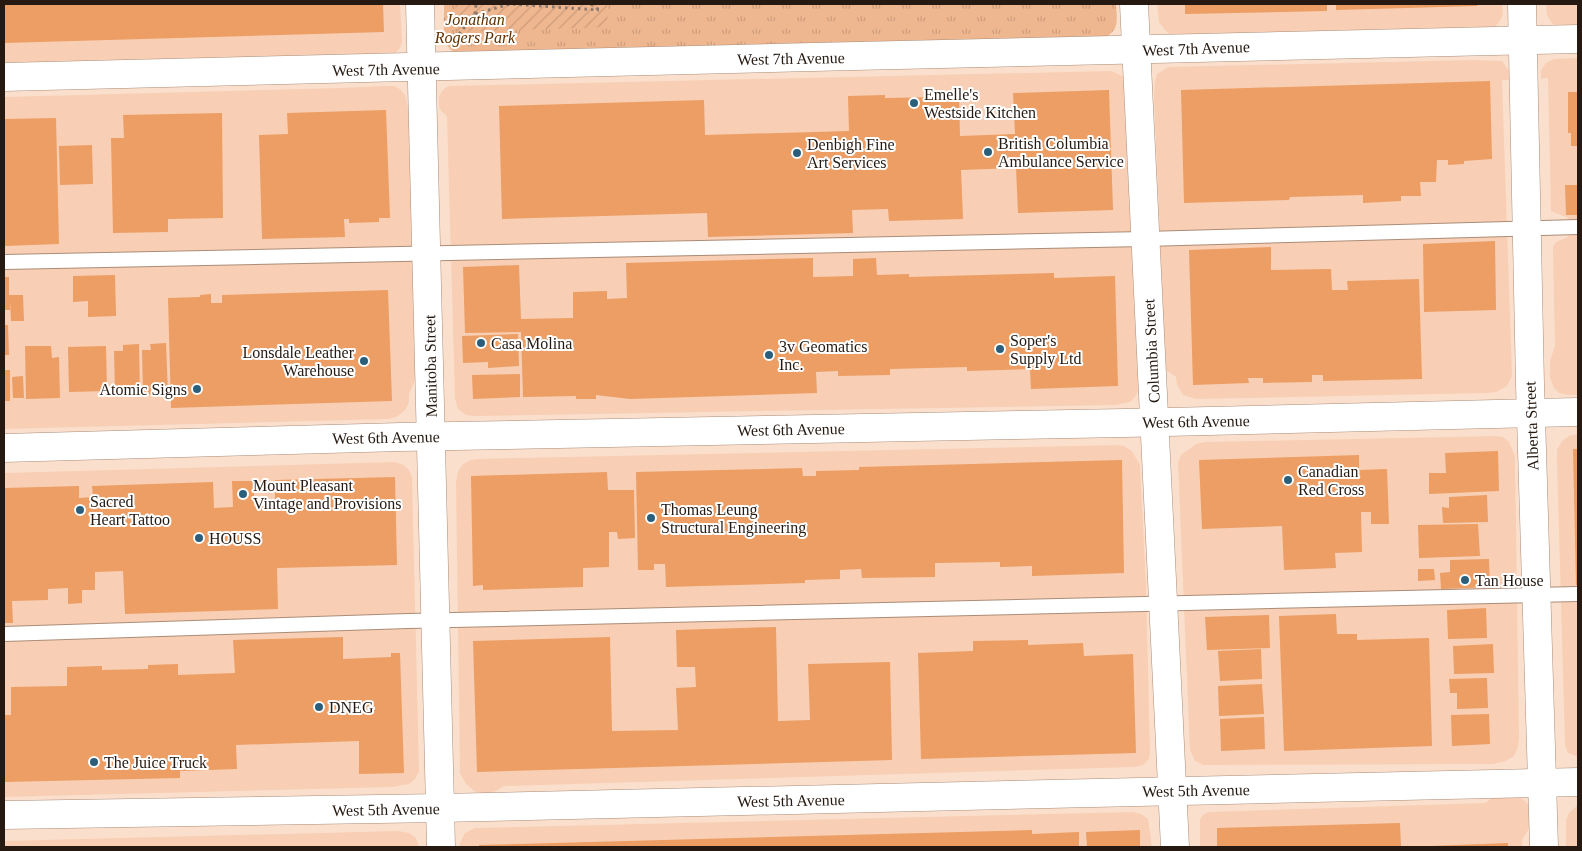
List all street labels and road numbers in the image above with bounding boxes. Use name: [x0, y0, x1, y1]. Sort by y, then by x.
street label: West 7th Avenue: [1142, 38, 1250, 59]
street label: West 7th Avenue: [737, 49, 845, 68]
street label: West 7th Avenue: [332, 60, 440, 79]
street label: Columbia Street: [1140, 298, 1163, 404]
street label: Manitoba Street: [421, 314, 440, 417]
street label: Alberta Street: [1521, 381, 1542, 471]
street label: West 6th Avenue: [1142, 412, 1250, 431]
street label: West 6th Avenue: [737, 420, 845, 439]
street label: West 6th Avenue: [332, 428, 440, 447]
street label: West 5th Avenue: [1142, 781, 1250, 800]
street label: West 5th Avenue: [737, 791, 845, 810]
street label: West 5th Avenue: [332, 800, 440, 819]

